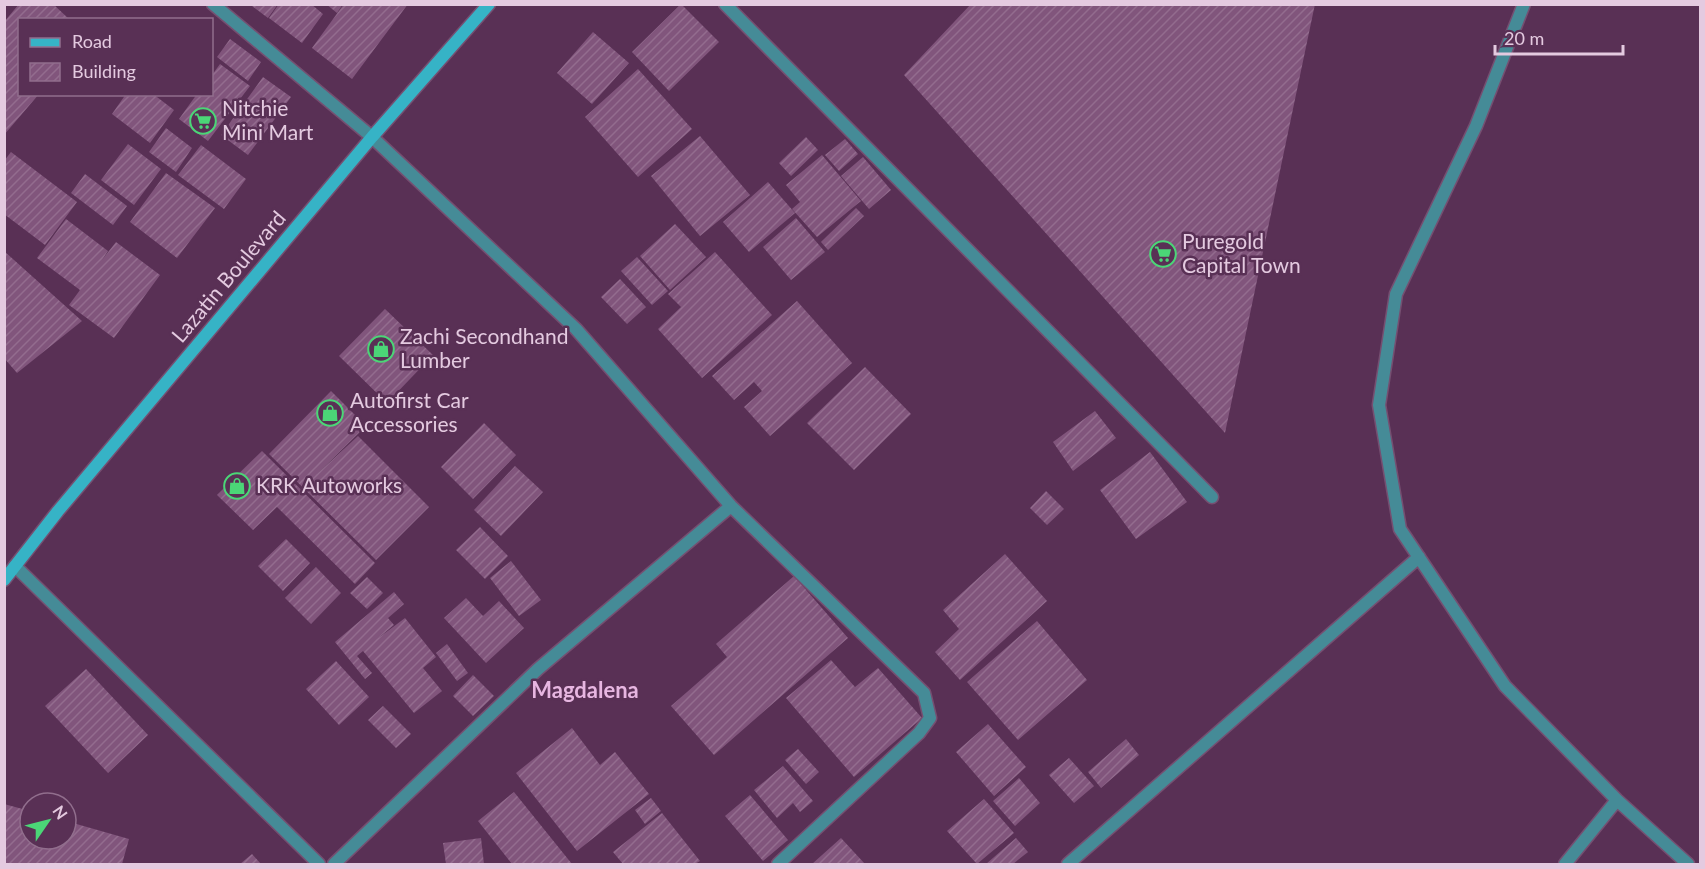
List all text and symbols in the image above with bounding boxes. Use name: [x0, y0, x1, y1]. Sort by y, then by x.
legend: [18, 18, 213, 96]
scale bar: [1495, 18, 1622, 56]
text: 20 m: [1504, 27, 1544, 49]
text: Road: [72, 30, 112, 52]
text: Building: [72, 60, 136, 82]
place label: Nitchie Mini Mart: [222, 95, 314, 144]
supermarket icon: Nitchie Mini Mart: [188, 106, 218, 136]
street label: Lazatin Boulevard: [166, 205, 290, 347]
place label: Puregold Capital Town: [1182, 228, 1301, 277]
supermarket icon: Puregold Capital Town: [1148, 239, 1178, 269]
place label: Zachi Secondhand Lumber: [400, 323, 568, 372]
shop icon: Zachi Secondhand Lumber: [366, 334, 396, 364]
place label: Autofirst Car Accessories: [350, 387, 469, 436]
shop icon: Autofirst Car Accessories: [315, 398, 345, 428]
shop icon: KRK Autoworks: [222, 471, 252, 501]
place label: KRK Autoworks: [256, 472, 402, 497]
district label: Magdalena: [531, 676, 639, 703]
north arrow: [18, 791, 78, 851]
text: N: [49, 802, 72, 823]

